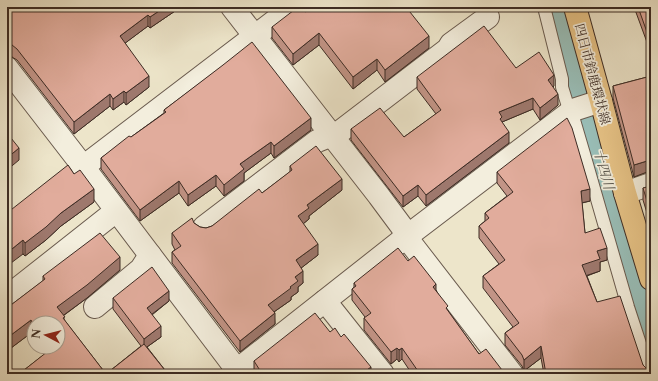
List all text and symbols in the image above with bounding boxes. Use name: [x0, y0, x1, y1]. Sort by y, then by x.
street label: 四日市鈴鹿環状線: [572, 22, 614, 126]
water label: 十四川: [590, 146, 619, 194]
north arrow: [26, 315, 66, 355]
text: N: [29, 328, 44, 339]

